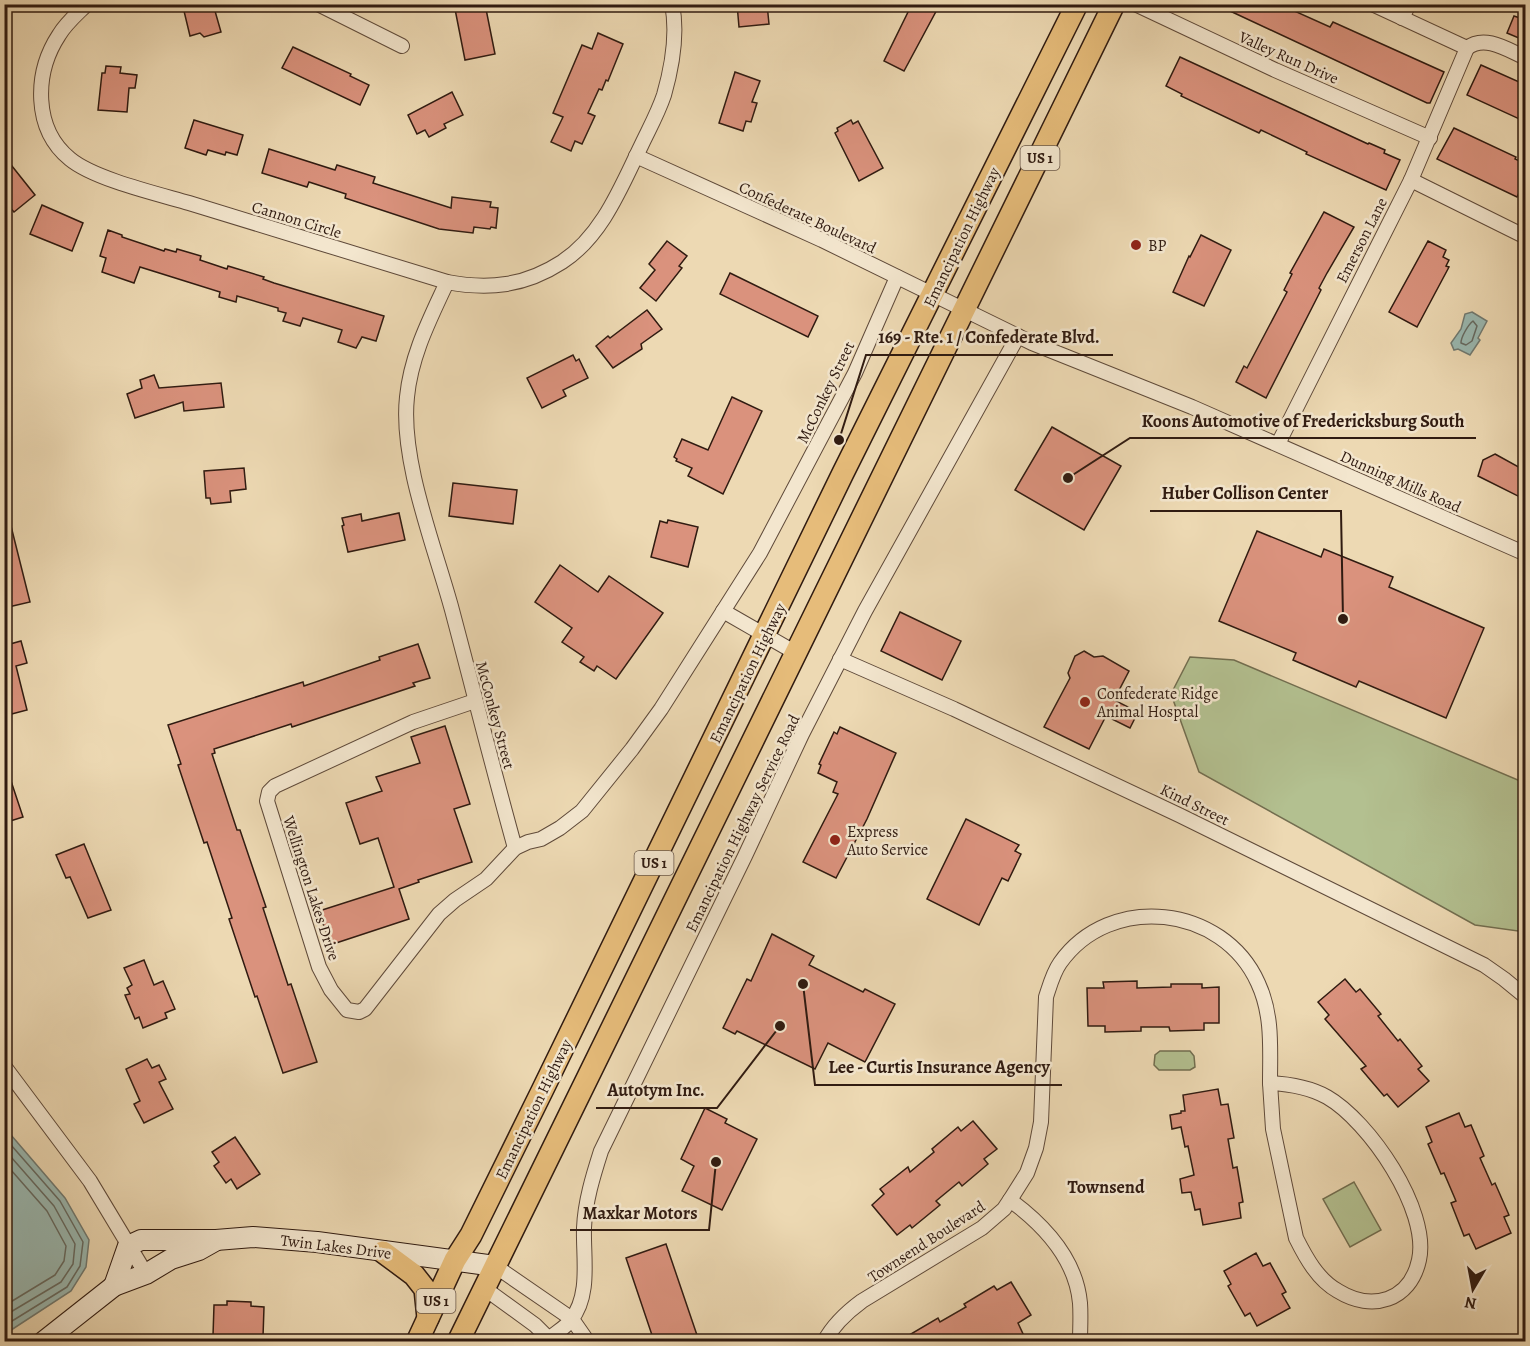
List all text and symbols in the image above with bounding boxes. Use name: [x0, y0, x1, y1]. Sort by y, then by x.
street label: Valley Run Drive: [1234, 26, 1342, 90]
road number: US 1: [1020, 146, 1060, 170]
street label: Emancipation Highway: [918, 163, 1006, 311]
street label: Confederate Boulevard: [735, 176, 880, 260]
street label: Emerson Lane: [1331, 194, 1393, 287]
street label: Cannon Circle: [249, 196, 344, 244]
place label: BP: [1148, 235, 1167, 257]
marker: BP: [1129, 238, 1143, 252]
callout: 169 - Rte. 1 / Confederate Blvd.: [866, 319, 1113, 355]
text: 169 - Rte. 1 / Confederate Blvd.: [878, 325, 1100, 349]
street label: McConkey Street: [792, 338, 860, 447]
callout: Koons Automotive of Fredericksburg South: [1130, 402, 1476, 438]
text: Koons Automotive of Fredericksburg South: [1142, 409, 1465, 433]
street label: Dunning Mills Road: [1336, 445, 1465, 519]
callout: Huber Collison Center: [1150, 475, 1341, 511]
text: Huber Collison Center: [1162, 481, 1329, 505]
street label: Emancipation Highway: [704, 599, 792, 747]
street label: McConkey Street: [470, 659, 520, 772]
place label: Confederate Ridge Animal Hosptal: [1096, 683, 1218, 723]
marker: Confederate Ridge Animal Hosptal: [1078, 695, 1092, 709]
street label: Emancipation Highway Service Road: [680, 710, 806, 936]
street label: Kind Street: [1156, 779, 1233, 831]
street label: Wellington Lakes Drive: [277, 812, 345, 964]
place label: Express Auto Service: [846, 821, 928, 861]
marker: Express Auto Service: [828, 833, 842, 847]
road number: US 1: [634, 851, 674, 875]
street label: Emancipation Highway: [490, 1035, 578, 1183]
callout: Lee - Curtis Insurance Agency: [815, 1049, 1062, 1085]
text: Lee - Curtis Insurance Agency: [828, 1055, 1050, 1079]
callout: Autotym Inc.: [596, 1072, 717, 1108]
text: Autotym Inc.: [606, 1078, 705, 1102]
district label: Townsend: [1067, 1175, 1145, 1199]
callout: Maxkar Motors: [570, 1194, 709, 1230]
street label: Townsend Boulevard: [864, 1195, 990, 1288]
text: Maxkar Motors: [583, 1201, 697, 1225]
street label: Twin Lakes Drive: [279, 1229, 393, 1265]
north arrow: [1443, 1259, 1503, 1319]
road number: US 1: [416, 1289, 456, 1313]
text: N: [1463, 1291, 1478, 1315]

